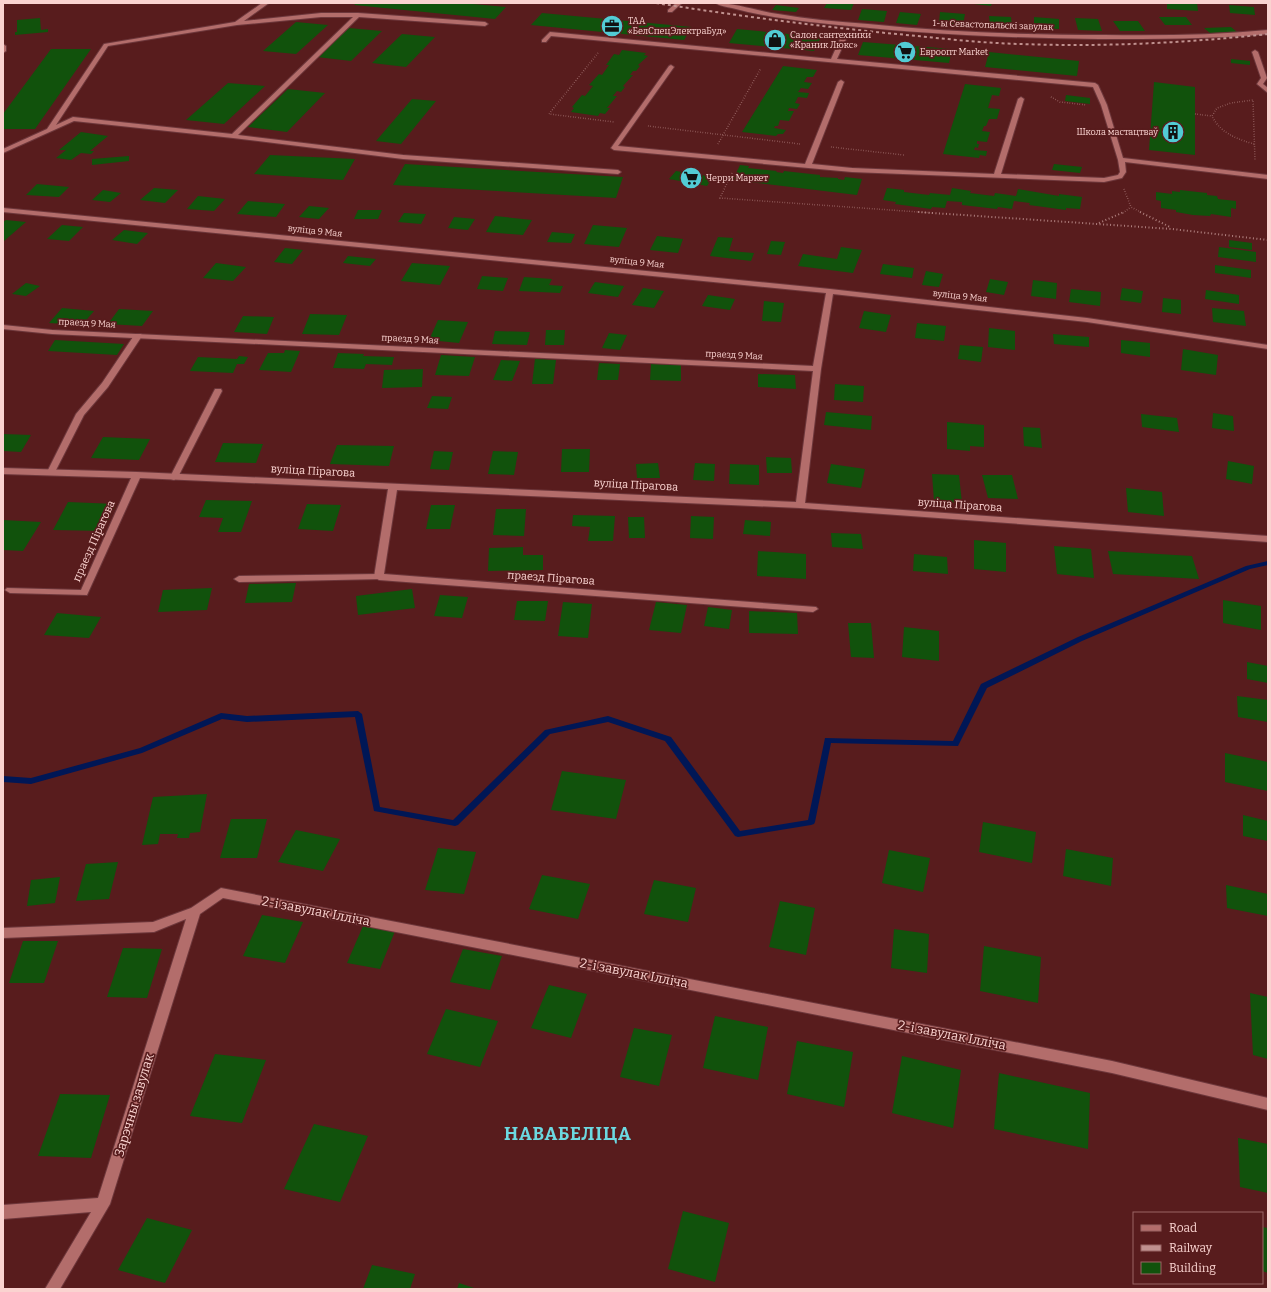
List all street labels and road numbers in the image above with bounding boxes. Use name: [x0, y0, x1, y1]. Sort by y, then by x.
street label: 1-ы Севастопальскі завулак: [933, 18, 1054, 32]
street label: вуліца 9 Мая: [287, 223, 343, 239]
street label: вуліца 9 Мая: [609, 254, 665, 270]
street label: вуліца 9 Мая: [932, 288, 988, 304]
street label: праезд 9 Мая: [58, 317, 116, 329]
street label: праезд 9 Мая: [381, 333, 439, 345]
street label: праезд 9 Мая: [705, 349, 763, 361]
street label: вуліца Пірагова: [270, 462, 356, 480]
street label: вуліца Пірагова: [593, 476, 679, 494]
street label: вуліца Пірагова: [917, 496, 1003, 514]
street label: праезд Пірагова: [70, 498, 118, 584]
street label: праезд Пірагова: [507, 568, 595, 588]
street label: 2-і завулак Ілліча: [261, 893, 371, 929]
street label: 2-і завулак Ілліча: [579, 955, 689, 991]
street label: 2-і завулак Ілліча: [897, 1017, 1007, 1053]
street label: Зарэчны завулак: [111, 1051, 157, 1158]

